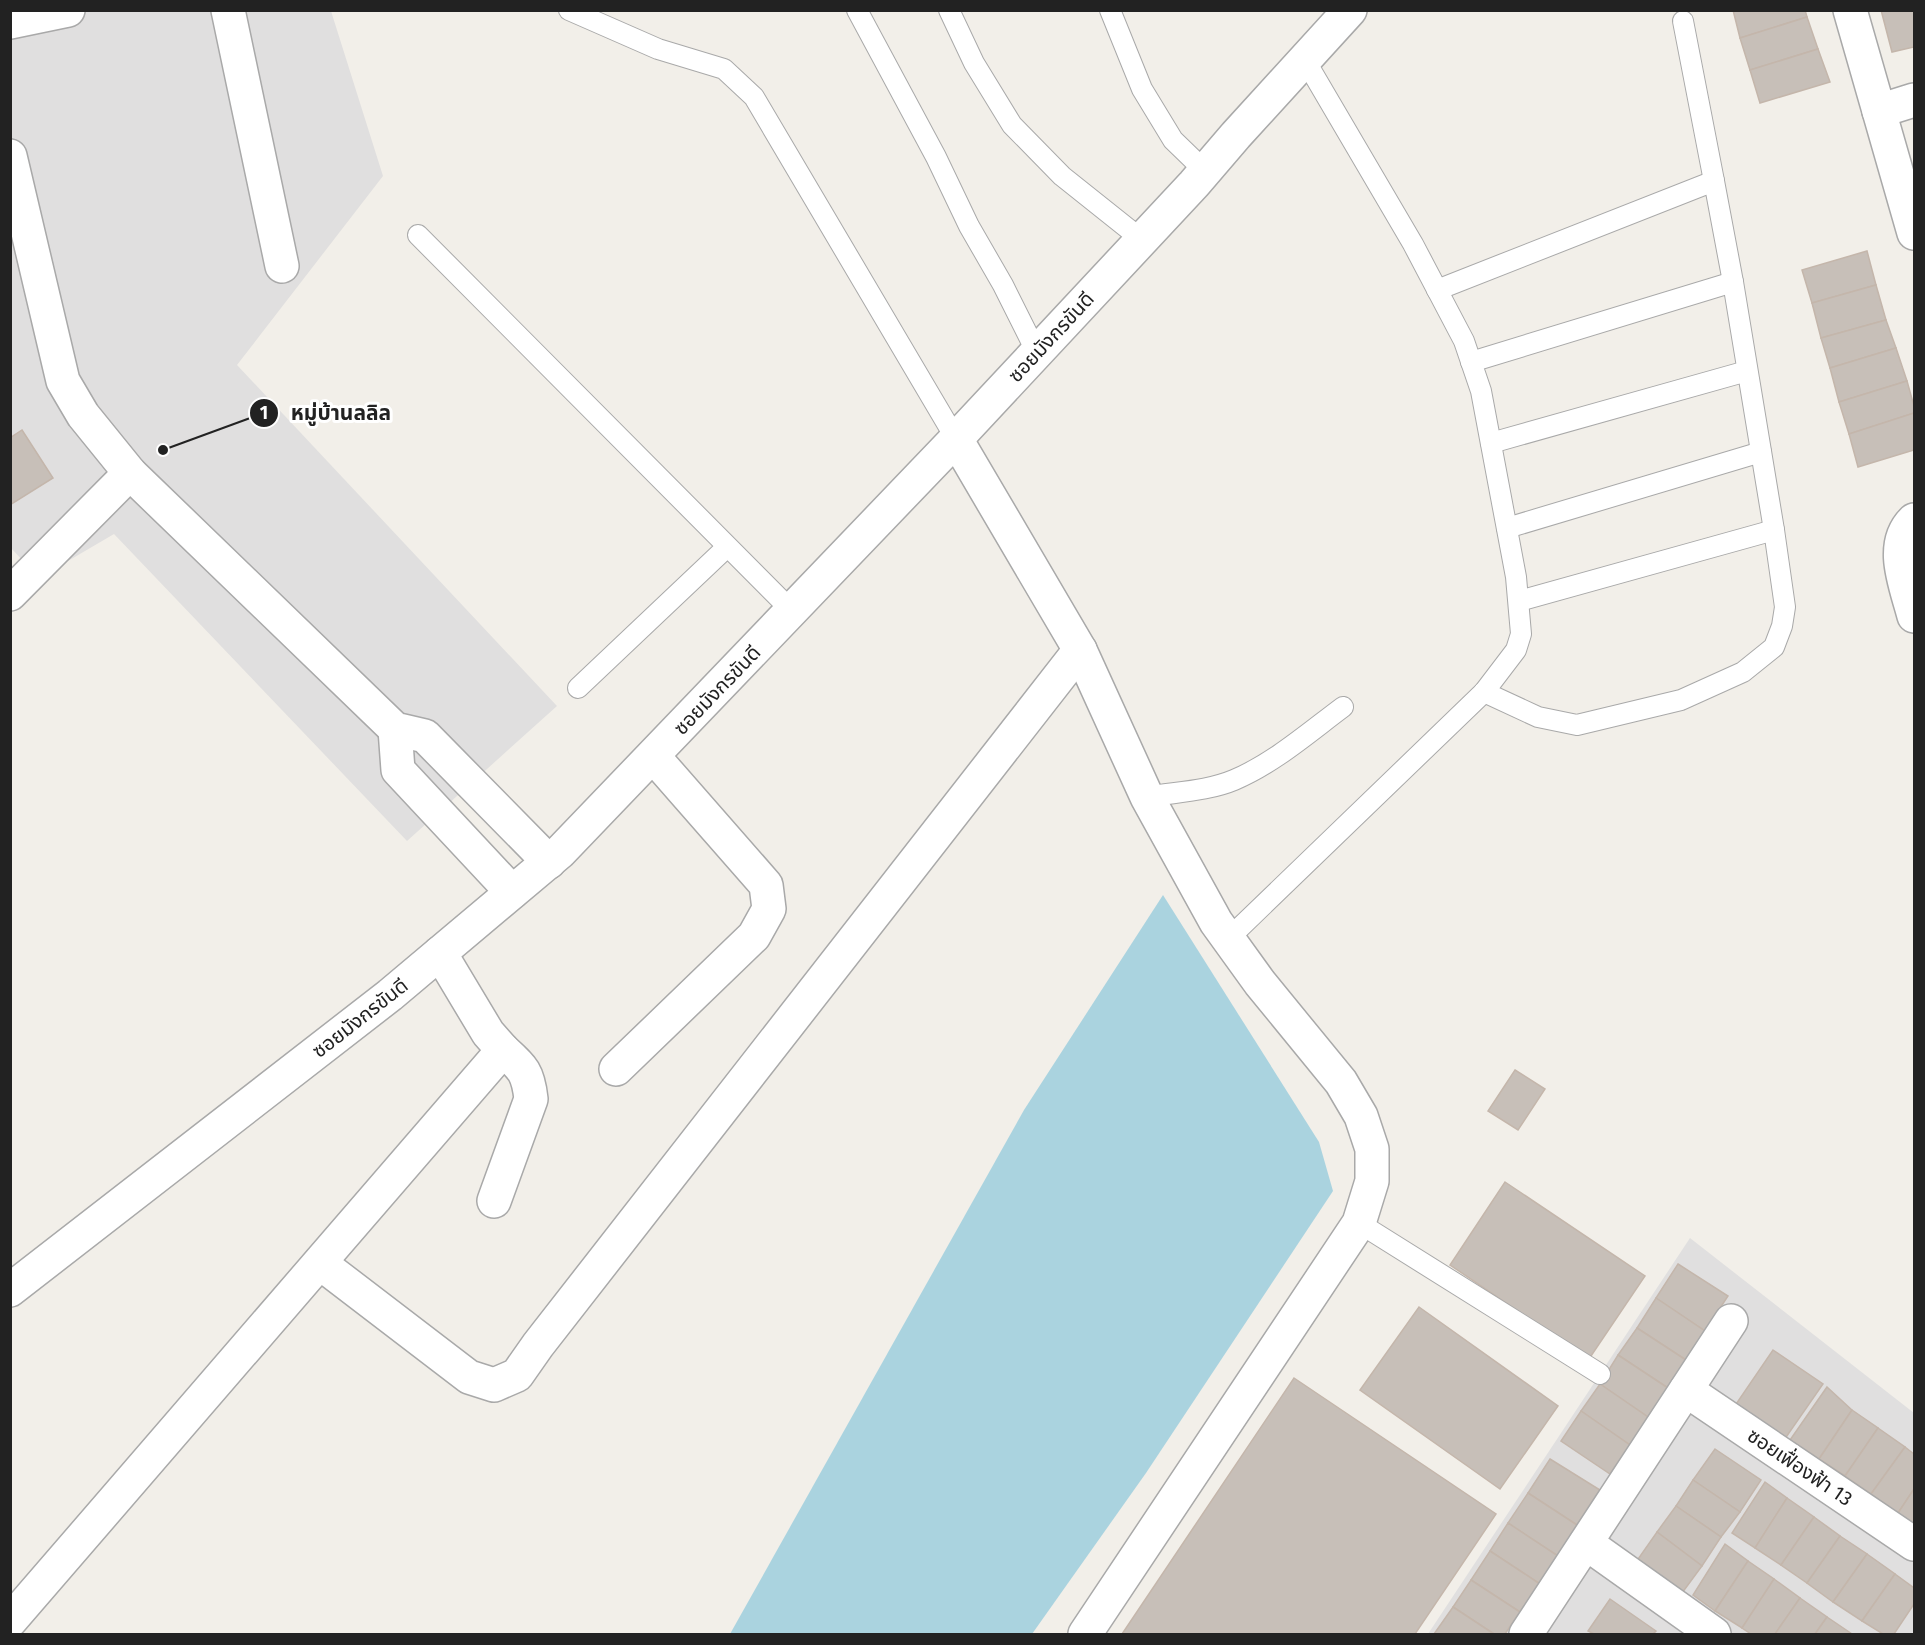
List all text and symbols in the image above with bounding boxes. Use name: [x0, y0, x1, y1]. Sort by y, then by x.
street label: ซอยมังกรขันดี: [1003, 287, 1099, 387]
callout: หมู่บ้านลลิล: [249, 393, 404, 432]
text: หมู่บ้านลลิล: [291, 400, 391, 426]
text: 1: [260, 402, 268, 424]
street label: ซอยมังกรขันดี: [669, 640, 765, 740]
street label: ซอยมังกรขันดี: [307, 973, 413, 1063]
street label: ซอยเฟื่องฟ้า 13: [1743, 1421, 1858, 1511]

